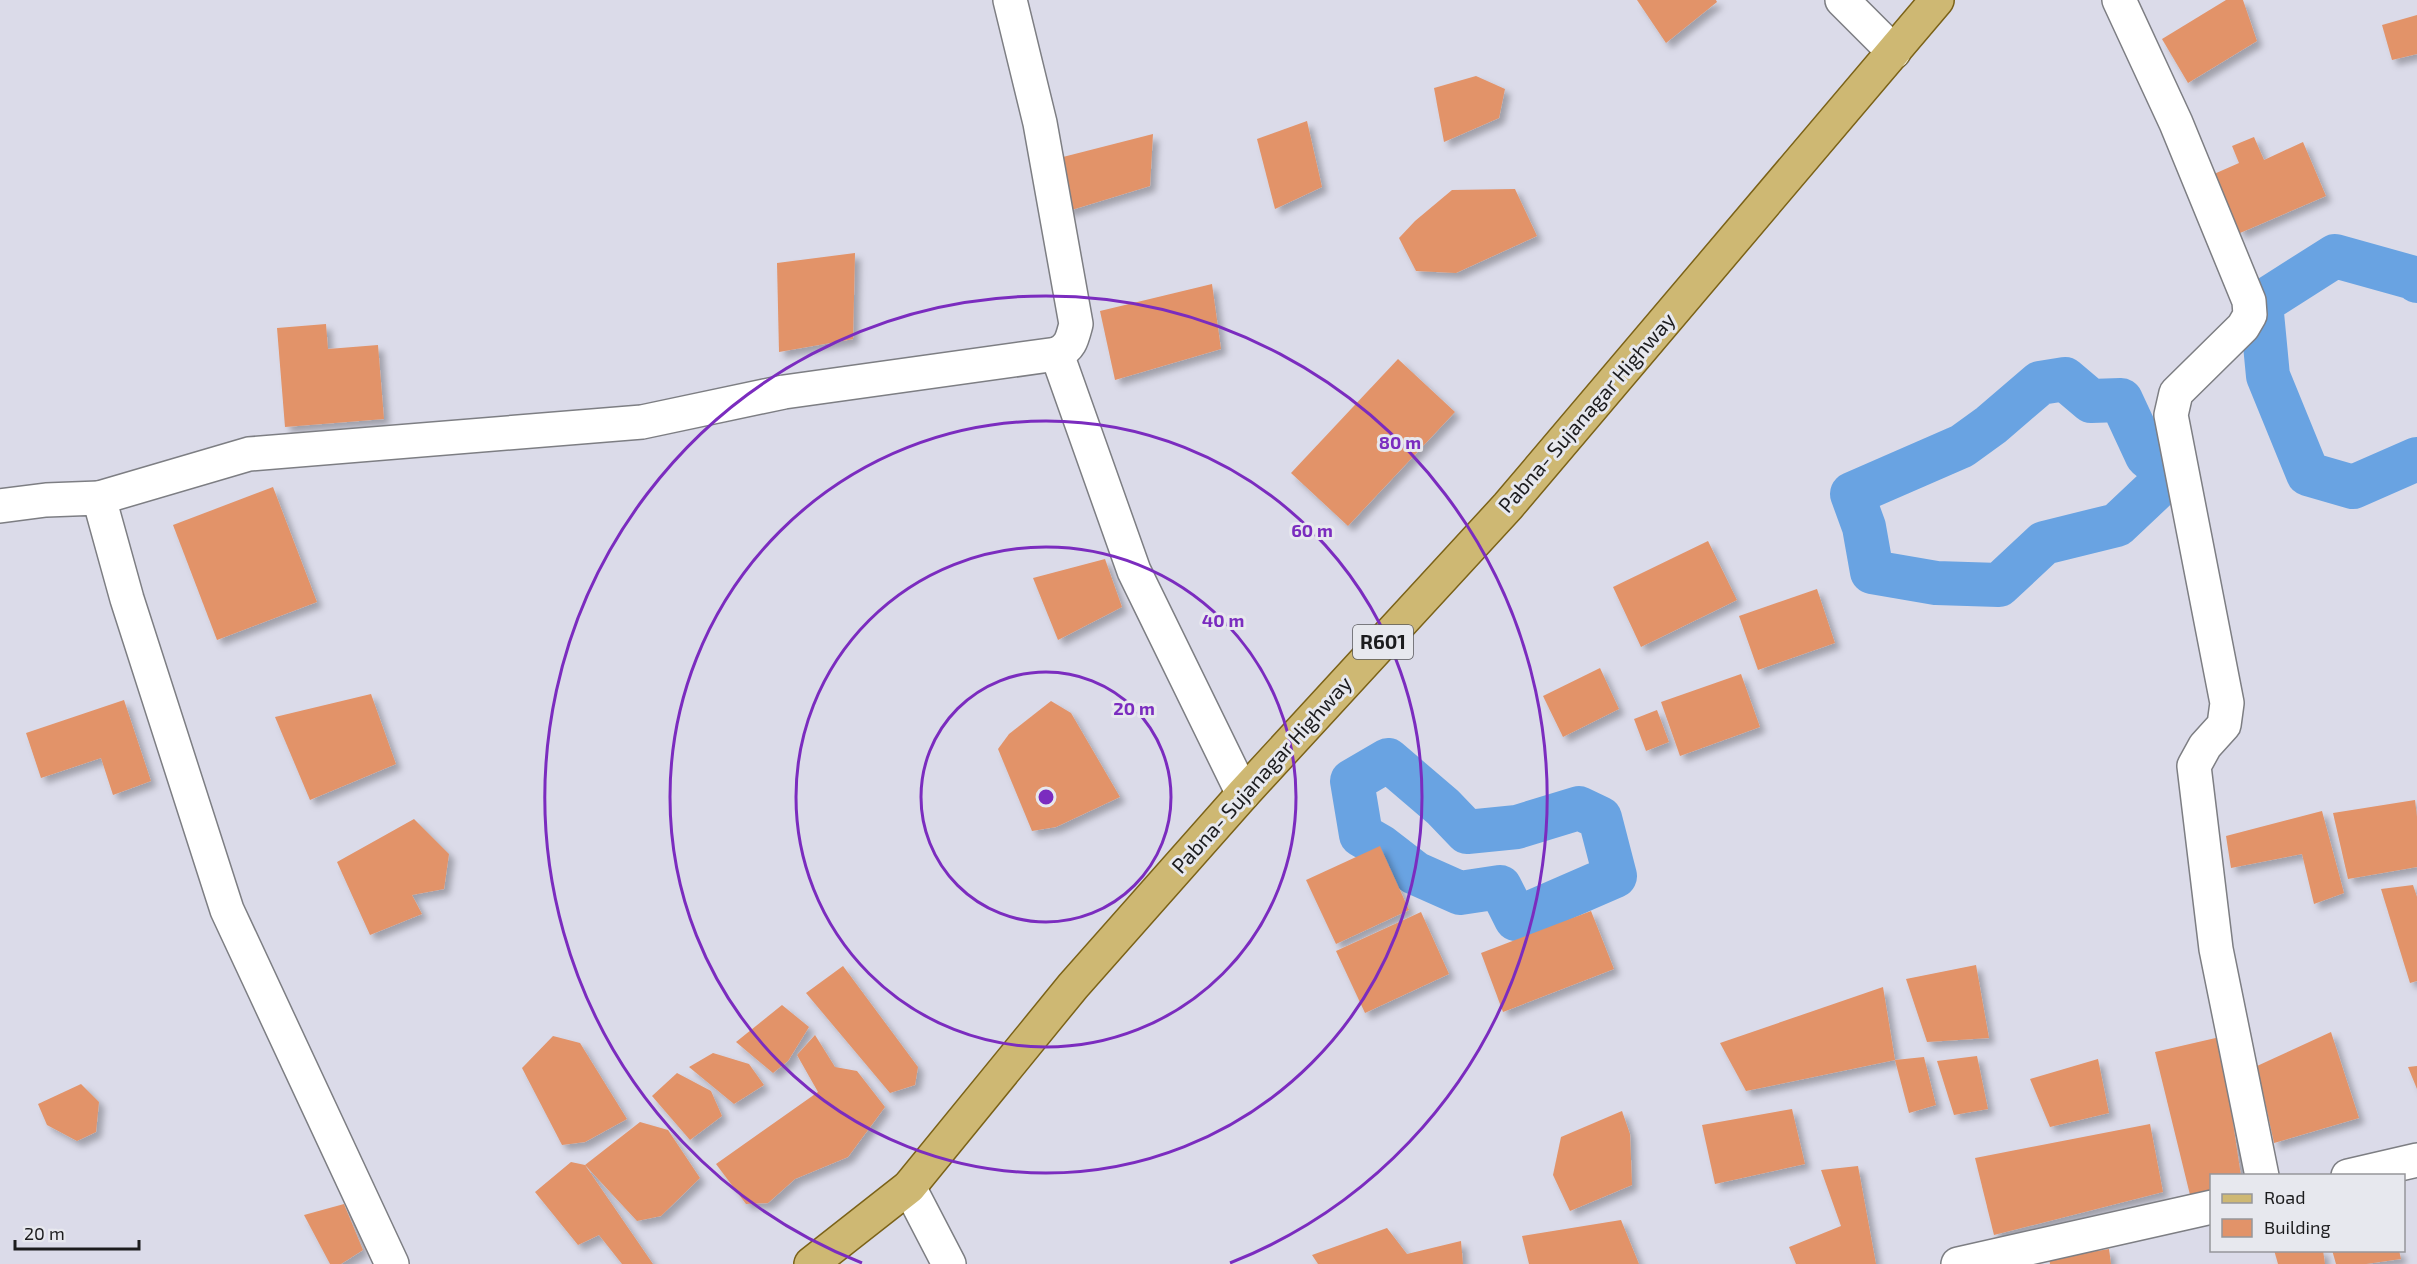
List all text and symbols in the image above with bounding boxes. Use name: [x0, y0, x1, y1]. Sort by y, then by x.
street label: Pabna- Sujanagar Highway: [1492, 307, 1680, 518]
text: 80 m: [1379, 431, 1421, 453]
text: 60 m: [1291, 519, 1333, 541]
text: 40 m: [1202, 609, 1244, 631]
road number: R601: [1353, 625, 1413, 659]
street label: Pabna- Sujanagar Highway: [1166, 670, 1357, 878]
text: 20 m: [1113, 697, 1155, 719]
centre of rings: [1036, 787, 1056, 807]
legend: [2210, 1174, 2405, 1252]
text: Road: [2264, 1186, 2305, 1208]
scale bar: [15, 1213, 140, 1251]
text: Building: [2264, 1216, 2331, 1238]
text: 20 m: [24, 1222, 65, 1244]

